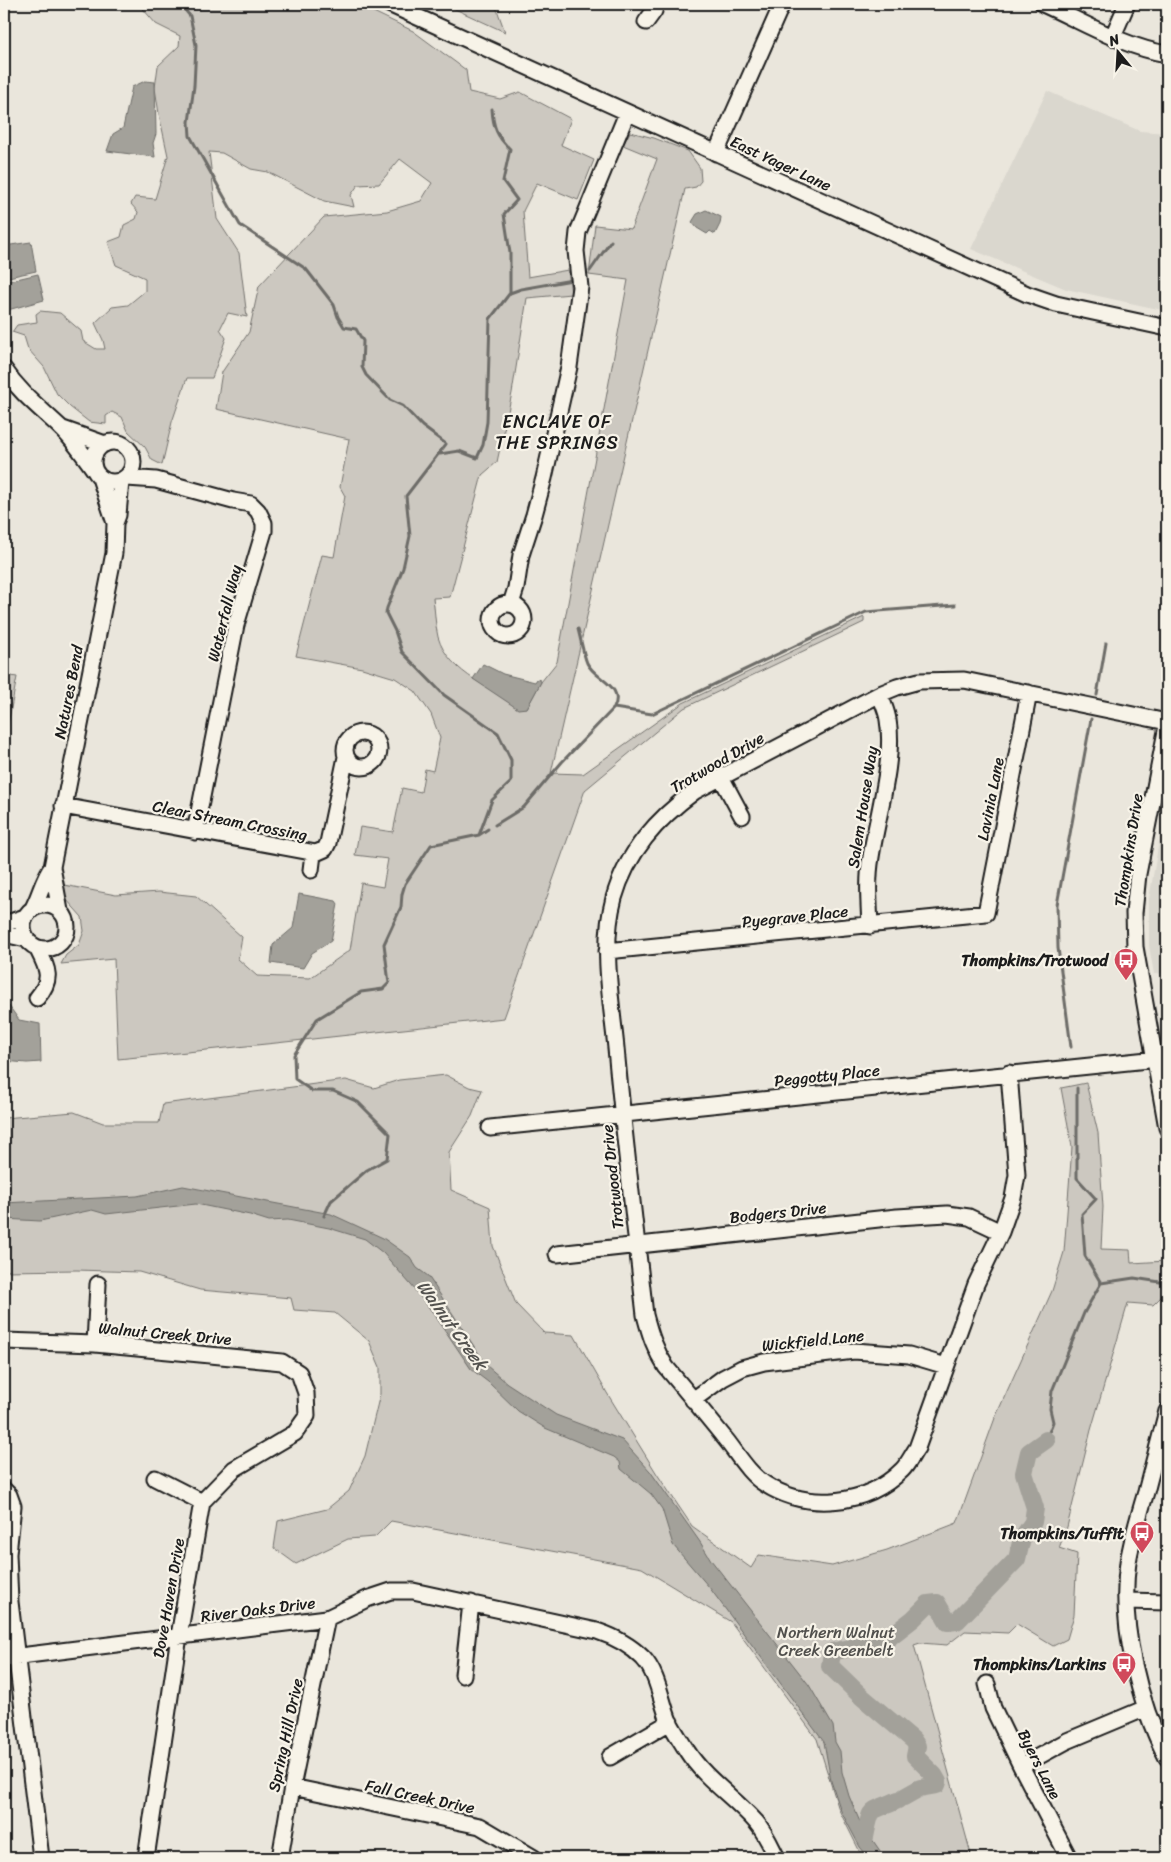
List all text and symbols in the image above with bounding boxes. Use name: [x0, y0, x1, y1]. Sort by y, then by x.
text: N: [1105, 27, 1123, 54]
north arrow: [1094, 28, 1144, 78]
street label: East Yager Lane: [725, 127, 836, 200]
district label: ENCLAVE OF THE SPRINGS: [495, 406, 619, 459]
street label: Waterfall Way: [198, 561, 251, 665]
street label: Natures Bend: [45, 641, 92, 742]
street label: Trotwood Drive: [665, 724, 770, 801]
street label: Salem House Way: [839, 743, 887, 870]
street label: Lavinia Lane: [968, 755, 1013, 843]
street label: Clear Stream Crossing: [150, 791, 310, 850]
street label: Thompkins Drive: [1105, 791, 1152, 909]
street label: Pyegrave Place: [740, 896, 850, 936]
place label: Thompkins/Trotwood: [961, 946, 1110, 975]
bus stop icon: Thompkins/Trotwood: [1113, 947, 1139, 981]
street label: Peggotty Place: [773, 1056, 881, 1095]
street label: Trotwood Drive: [593, 1123, 632, 1231]
street label: Bodgers Drive: [728, 1193, 828, 1232]
water label: Walnut Creek: [408, 1273, 497, 1379]
street label: Walnut Creek Drive: [97, 1313, 233, 1354]
street label: Wickfield Lane: [760, 1321, 866, 1360]
place label: Thompkins/Tuffit: [1000, 1519, 1124, 1548]
bus stop icon: Thompkins/Tuffit: [1129, 1520, 1155, 1554]
street label: Dove Haven Drive: [144, 1536, 193, 1660]
street label: River Oaks Drive: [199, 1588, 317, 1631]
park label: Northern Walnut Creek Greenbelt: [777, 1618, 895, 1665]
place label: Thompkins/Larkins: [973, 1650, 1107, 1679]
bus stop icon: Thompkins/Larkins: [1111, 1651, 1137, 1685]
street label: Spring Hill Drive: [259, 1676, 312, 1795]
street label: Byers Lane: [1009, 1724, 1070, 1805]
street label: Fall Creek Drive: [362, 1771, 477, 1822]

